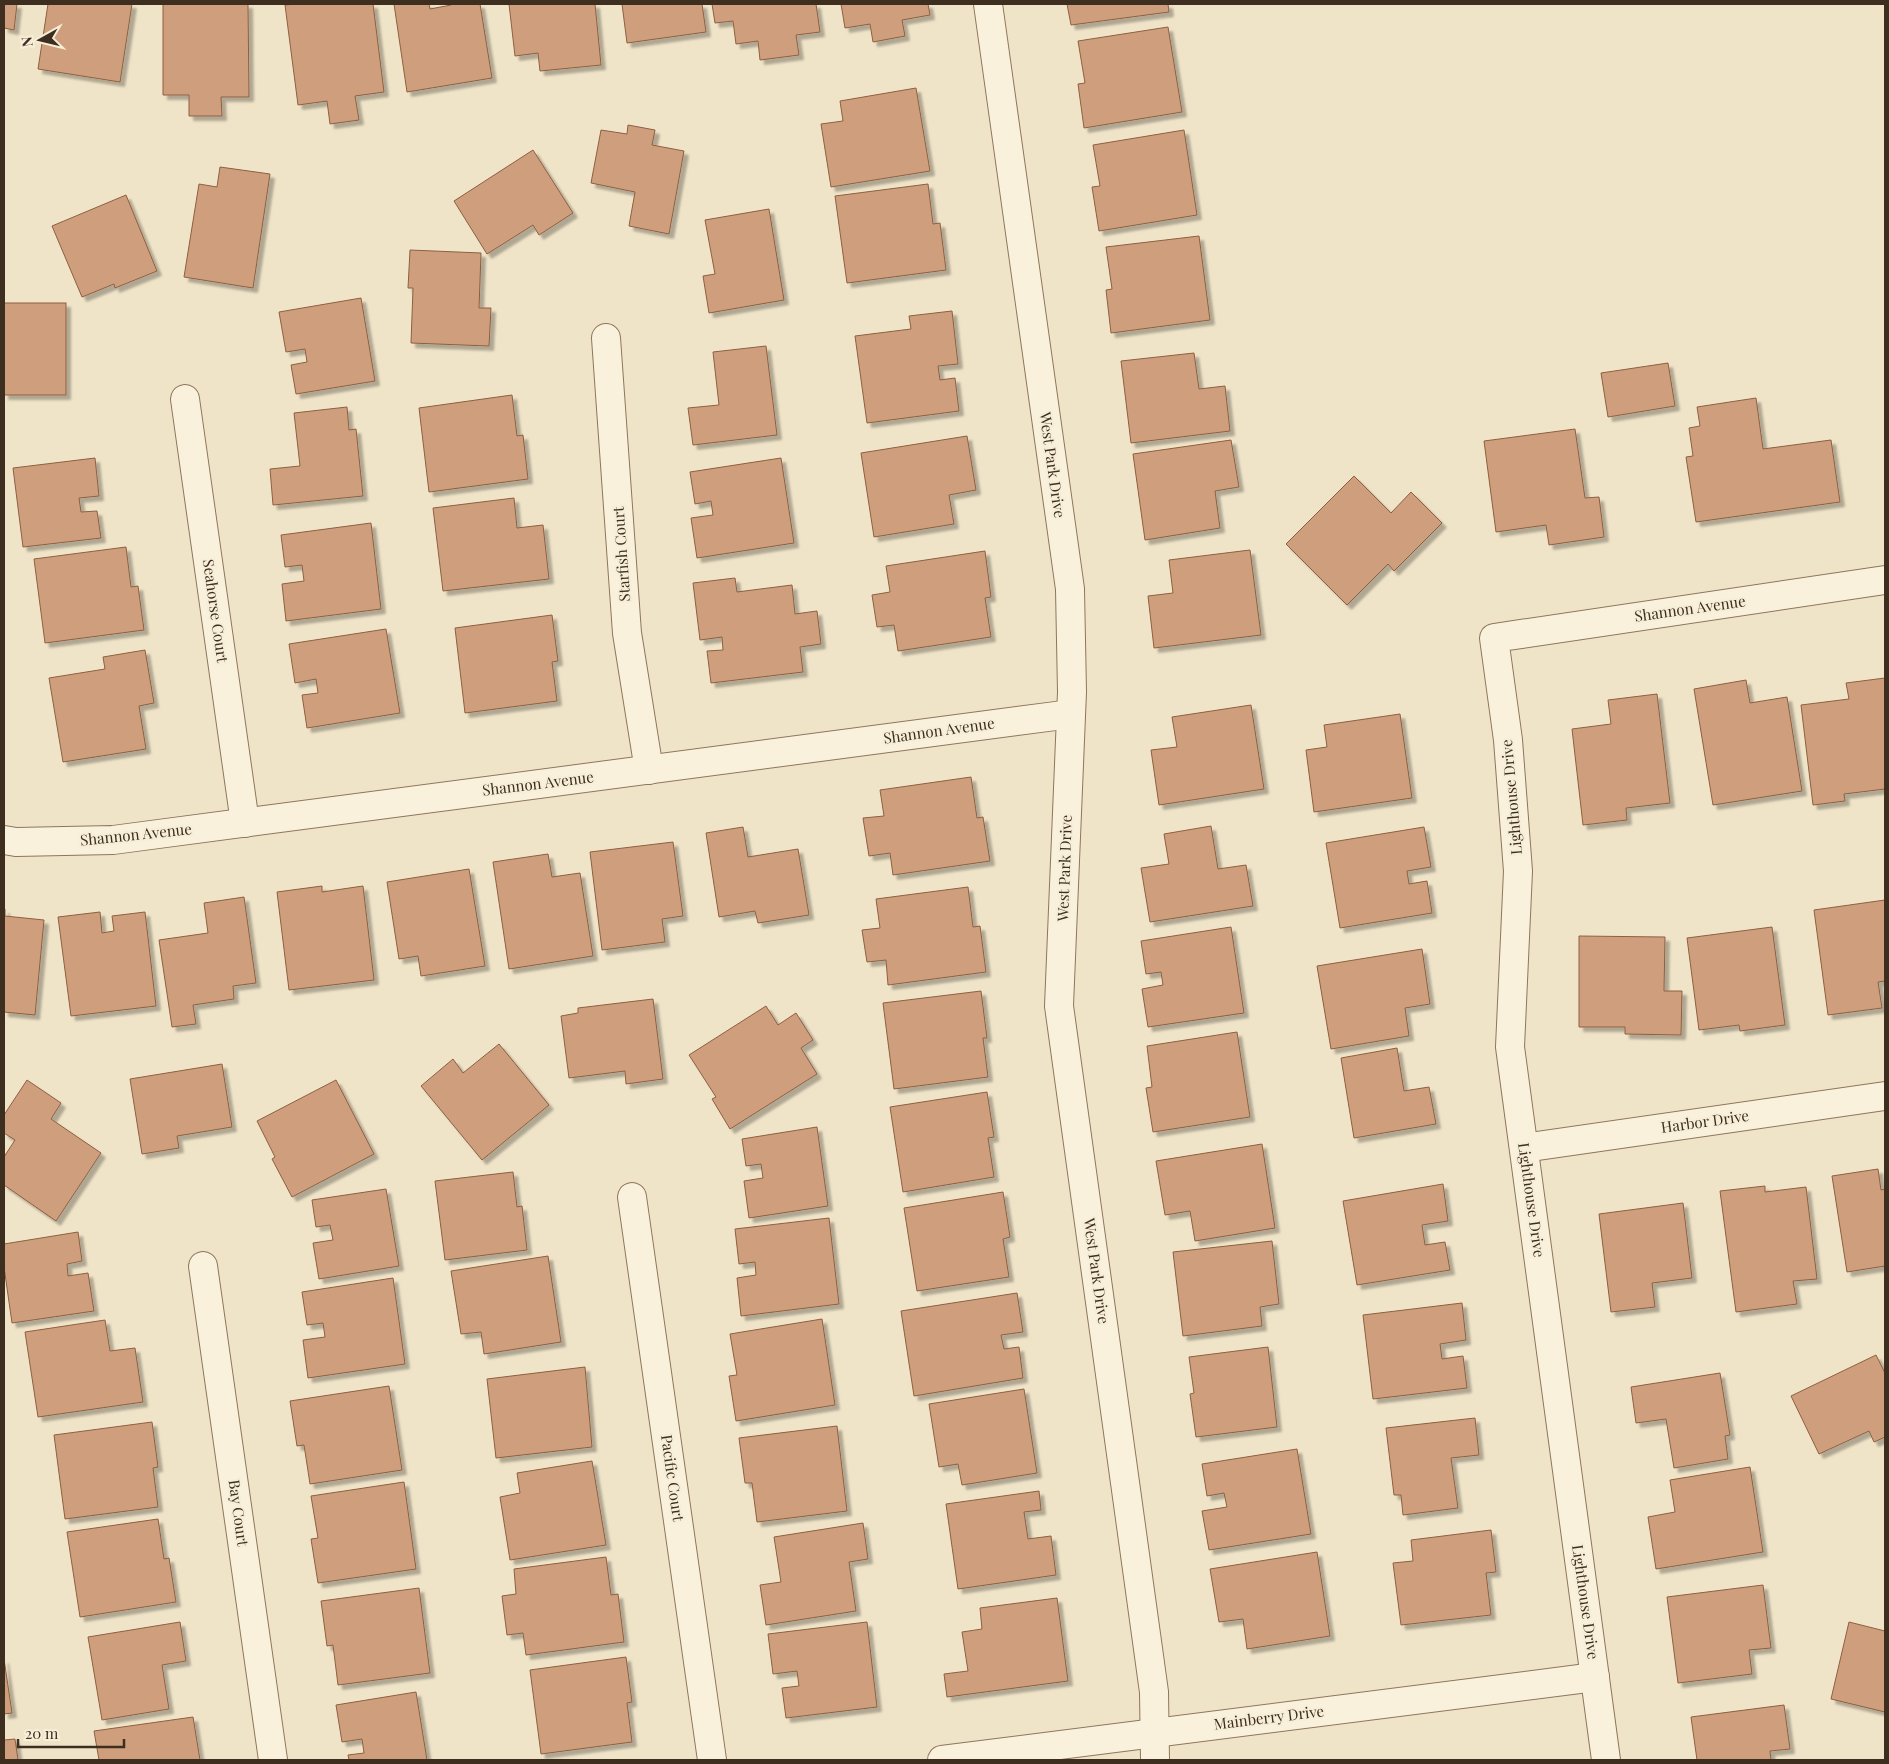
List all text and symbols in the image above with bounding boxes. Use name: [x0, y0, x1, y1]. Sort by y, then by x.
north arrow: [15, 15, 65, 65]
text: N: [17, 36, 37, 48]
street label: West Park Drive: [1036, 410, 1070, 519]
street label: Starfish Court: [608, 505, 634, 602]
street label: Seahorse Court: [199, 558, 233, 664]
street label: Shannon Avenue: [1633, 590, 1747, 626]
street label: Shannon Avenue: [882, 712, 996, 748]
street label: Lighthouse Drive: [1496, 739, 1526, 856]
street label: Shannon Avenue: [481, 766, 595, 800]
street label: West Park Drive: [1052, 814, 1076, 923]
street label: Shannon Avenue: [79, 818, 193, 850]
street label: Harbor Drive: [1660, 1105, 1750, 1137]
street label: Lighthouse Drive: [1514, 1141, 1550, 1259]
street label: West Park Drive: [1080, 1216, 1114, 1325]
street label: Pacific Court: [657, 1433, 689, 1523]
street label: Bay Court: [224, 1478, 254, 1548]
street label: Lighthouse Drive: [1568, 1543, 1604, 1661]
street label: Mainberry Drive: [1213, 1700, 1325, 1734]
scale bar: [18, 1716, 124, 1748]
text: 20 m: [25, 1723, 59, 1743]

